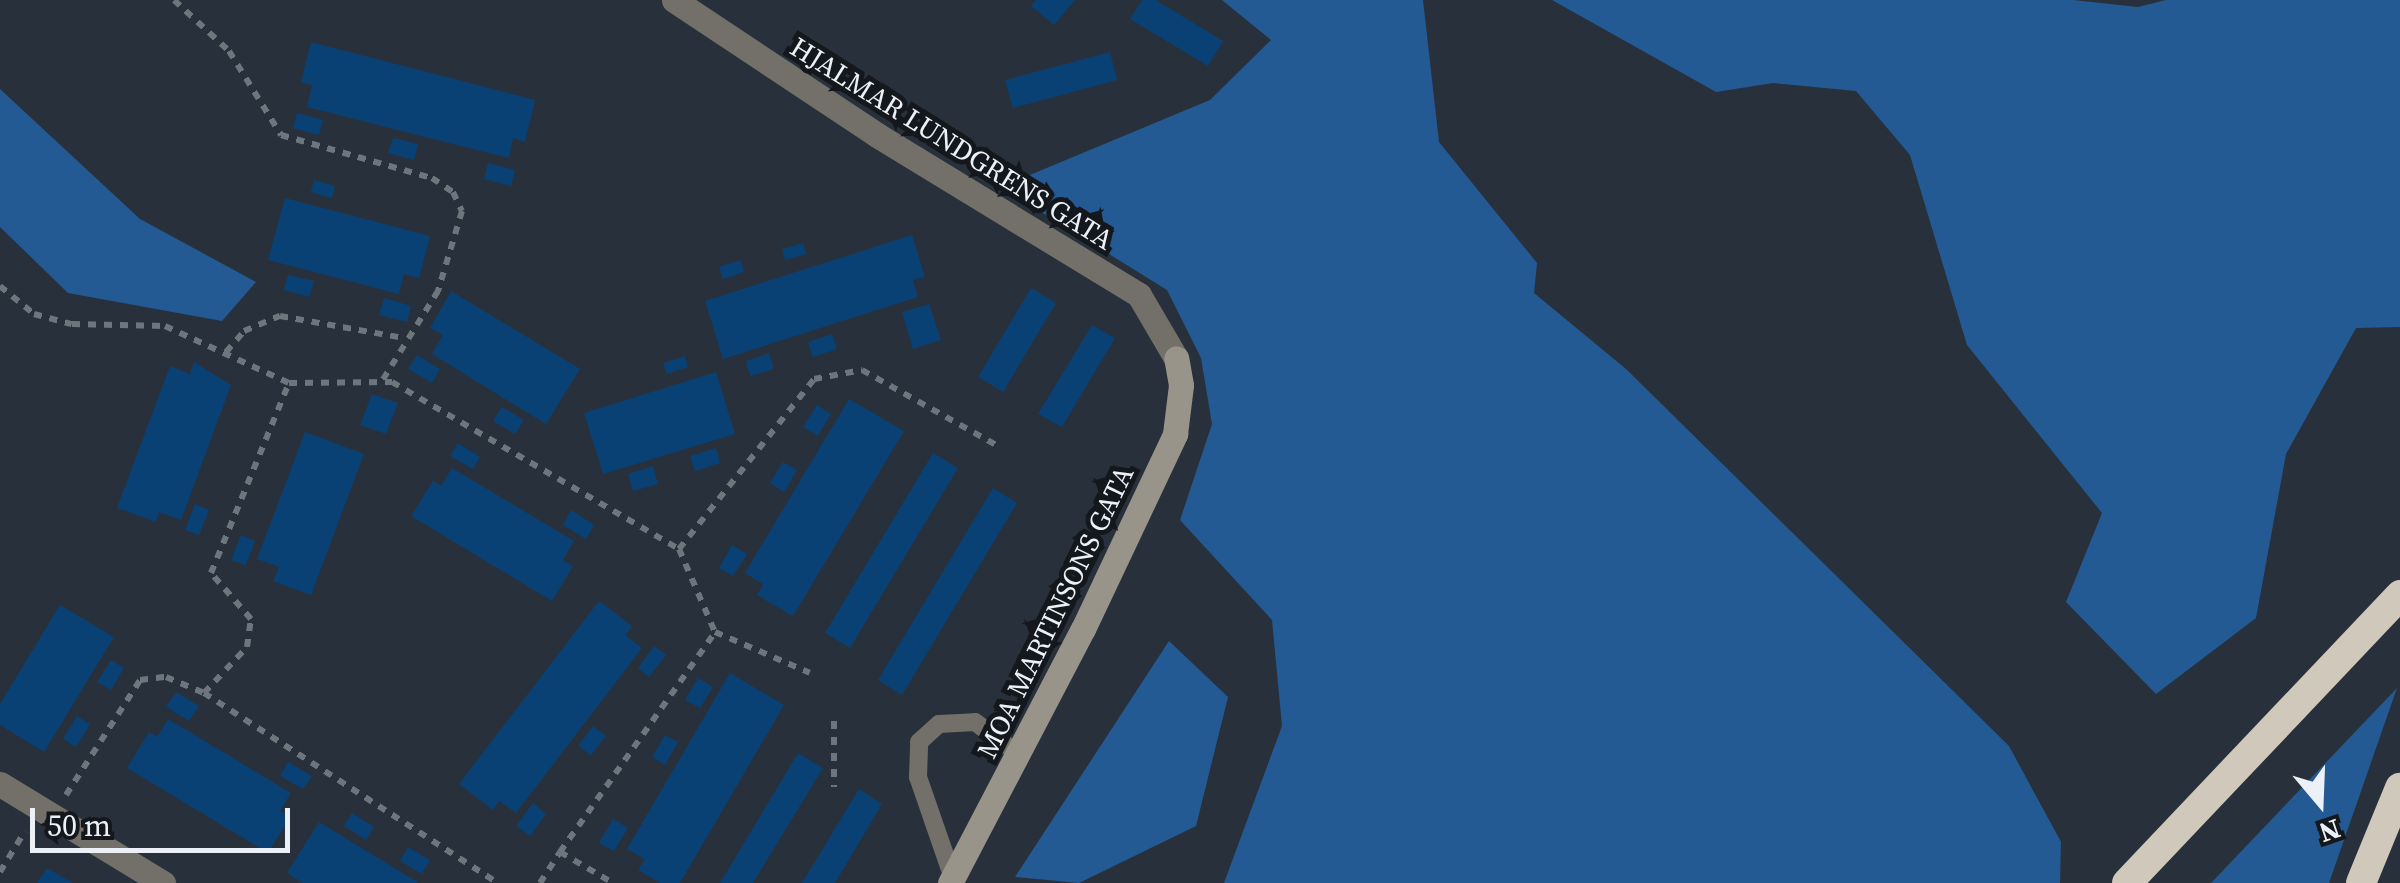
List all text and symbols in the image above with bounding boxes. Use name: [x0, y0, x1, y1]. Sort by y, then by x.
street label: HJALMAR LUNDGRENS GATA: [784, 30, 1120, 256]
street label: MOA MARTINSONS GATA: [970, 460, 1140, 764]
north arrow: [2270, 753, 2370, 853]
scale bar: [35, 788, 295, 850]
text: 50 m: [47, 805, 111, 846]
text: N: [2314, 810, 2346, 853]

